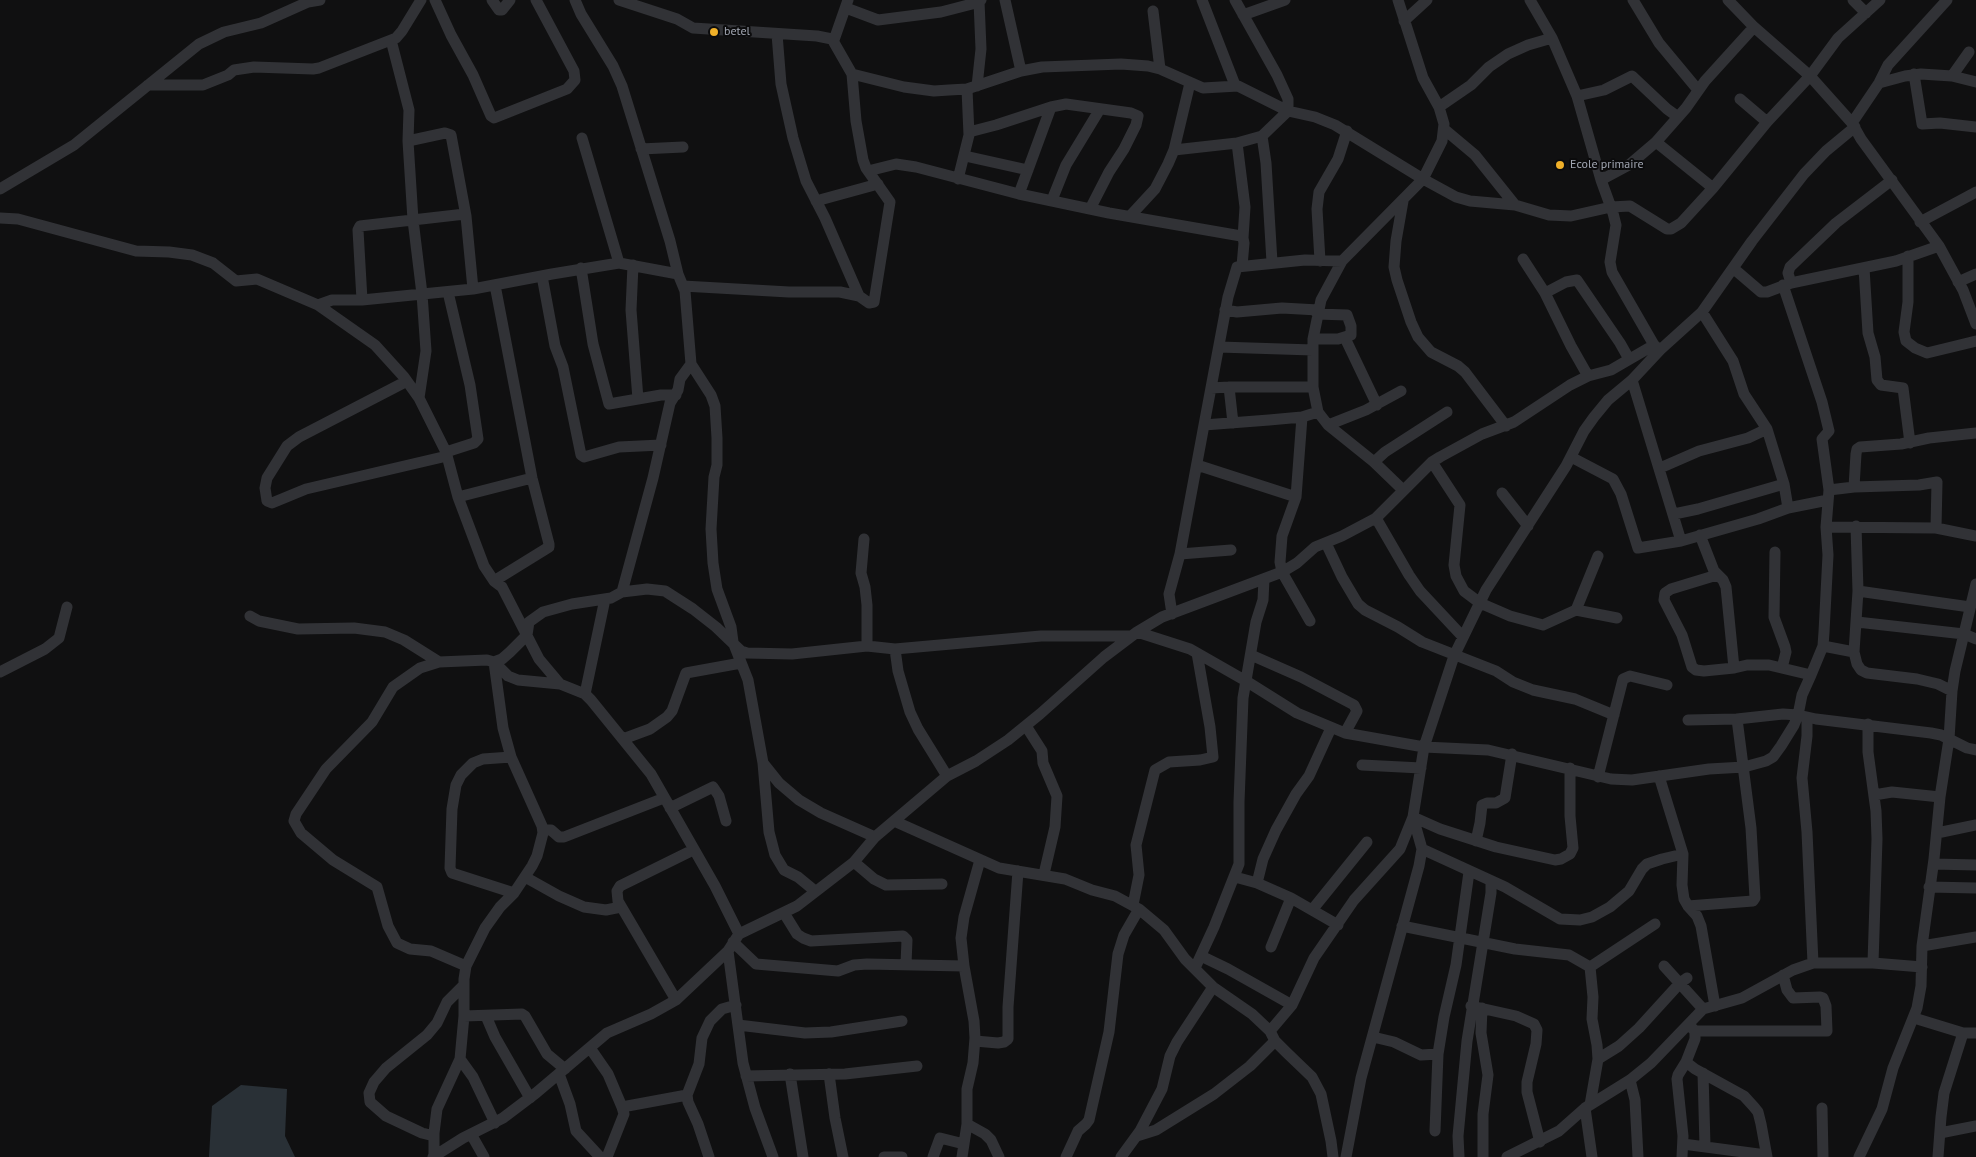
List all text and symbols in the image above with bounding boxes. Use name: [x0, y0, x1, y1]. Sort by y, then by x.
place label: betel: [724, 25, 750, 39]
marker: betel: [708, 26, 720, 38]
place label: Ecole primaire: [1570, 158, 1644, 172]
marker: Ecole primaire: [1554, 159, 1566, 171]

